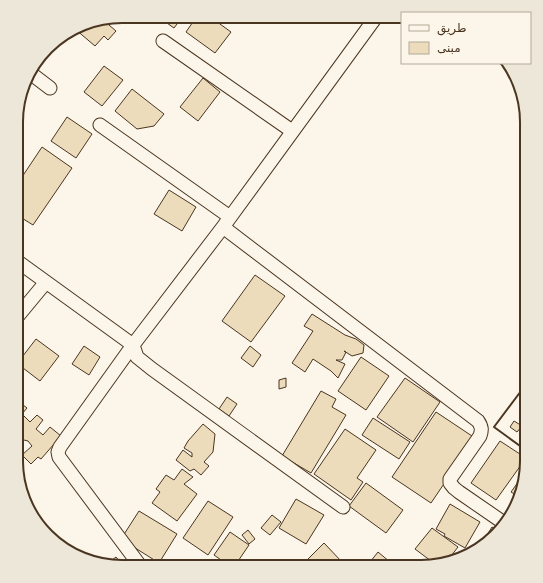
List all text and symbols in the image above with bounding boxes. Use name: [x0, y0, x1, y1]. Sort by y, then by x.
legend: [401, 12, 531, 64]
text: طريق: [437, 21, 467, 36]
text: مبنى: [437, 41, 461, 55]

